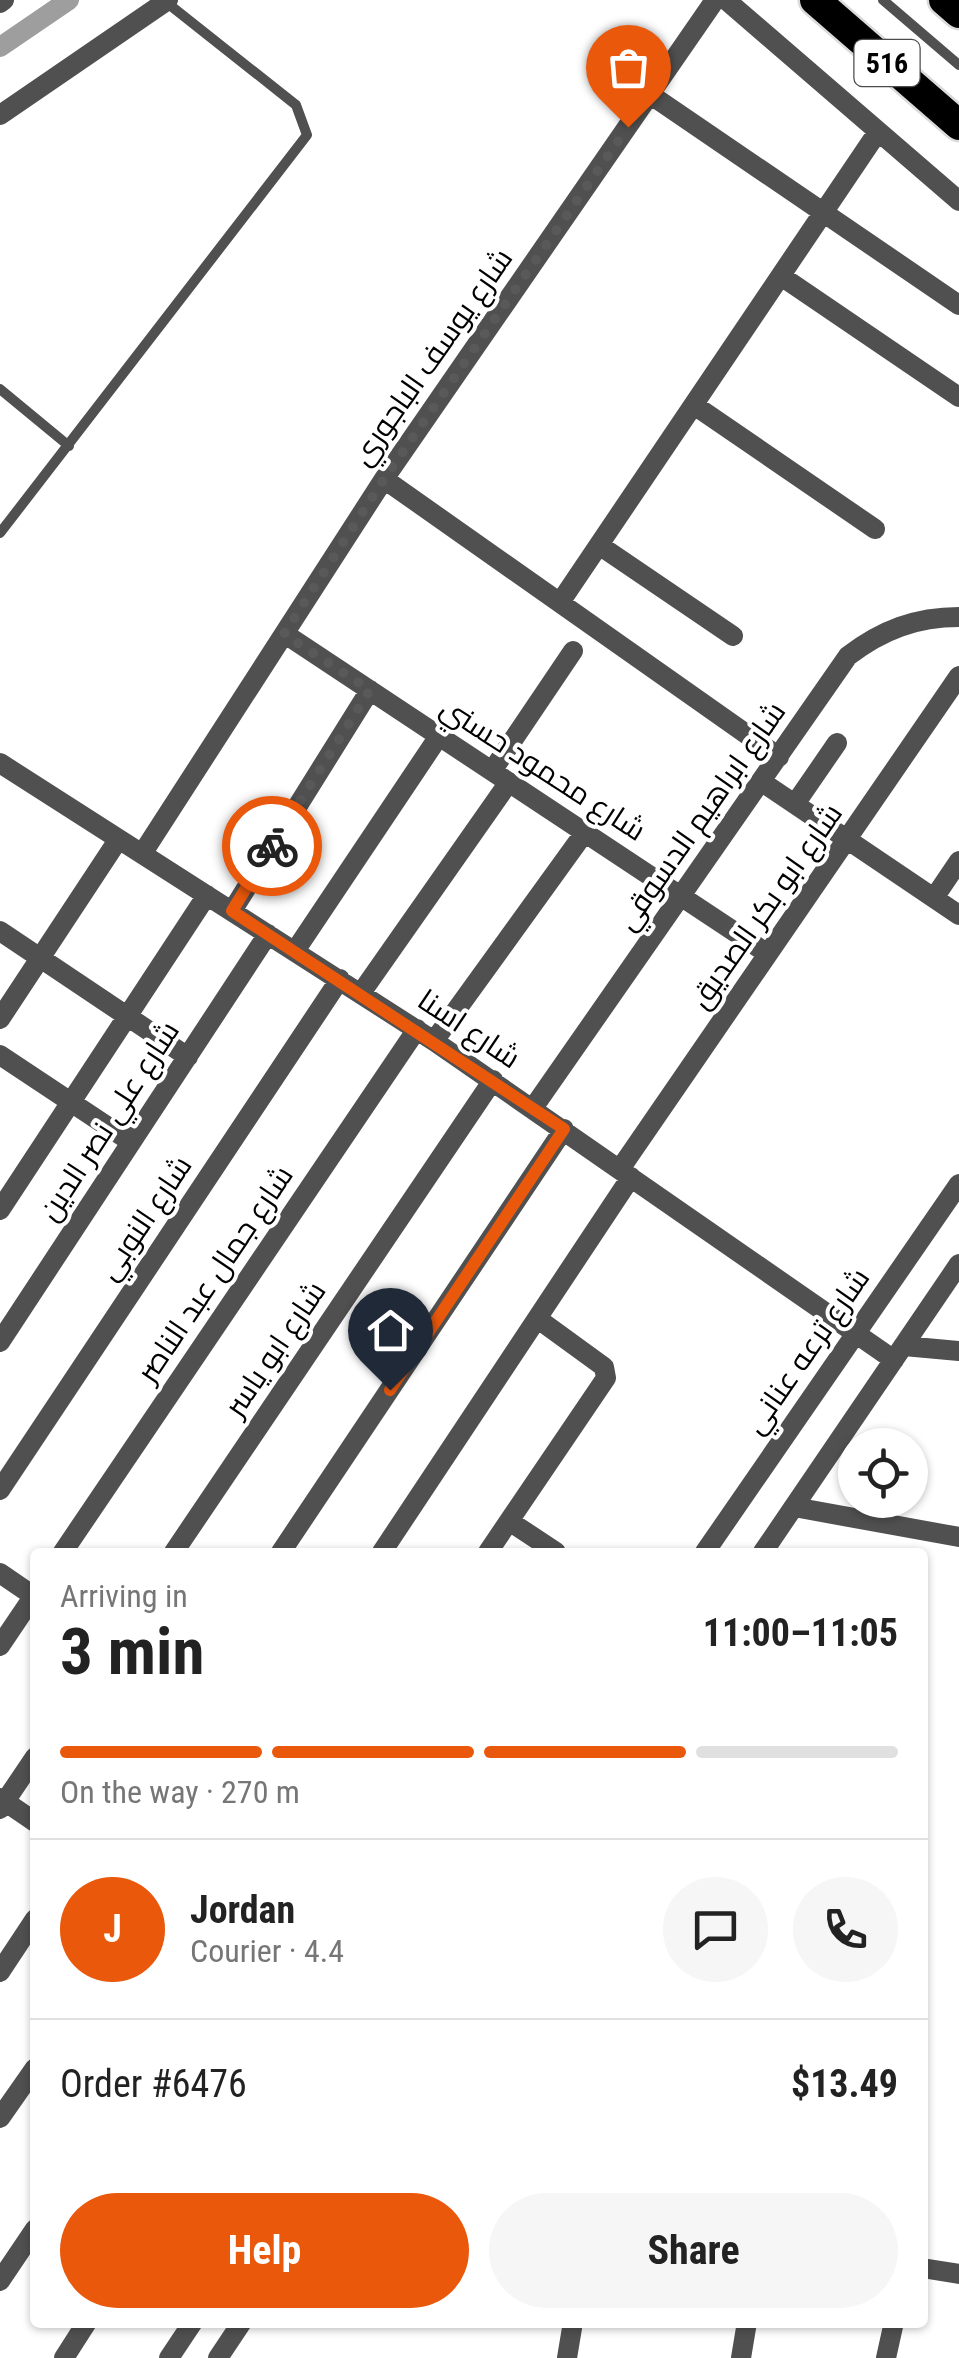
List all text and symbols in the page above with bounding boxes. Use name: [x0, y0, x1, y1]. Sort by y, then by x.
pin: [586, 25, 671, 128]
icon: bag: [601, 40, 656, 95]
road number: 516: [854, 40, 920, 86]
street label: شارع يوسف الباجوري: [344, 242, 524, 475]
street label: شارع محمود حسني: [431, 689, 652, 853]
street label: شارع ابراهيم الدسوقي: [609, 695, 797, 940]
courier: [222, 796, 322, 896]
street label: شارع ابو بكر الصديق: [682, 797, 852, 1016]
icon: bike: [245, 819, 300, 874]
street label: شارع اسنا: [410, 982, 527, 1078]
street label: شارع علي نصر الدين: [31, 1014, 191, 1230]
street label: شارع النوبي: [90, 1149, 204, 1290]
street label: شارع جمال عبد الناصر: [128, 1159, 303, 1392]
street label: شارع ترعه عناني: [737, 1261, 881, 1444]
street label: شارع ابو ياسر: [215, 1274, 335, 1426]
pin: [348, 1288, 433, 1391]
icon: home: [363, 1303, 418, 1358]
map controls: [838, 1428, 928, 1518]
button: locate: [838, 1428, 928, 1518]
text: Arriving in: [60, 1577, 188, 1615]
text: 11:00–11:05: [703, 1611, 898, 1655]
text: 3 min: [60, 1614, 204, 1690]
text: On the way · 270 m: [60, 1773, 300, 1811]
button: chat: [663, 1877, 768, 1982]
button: phone: [793, 1877, 898, 1982]
text: Jordan: [190, 1888, 295, 1932]
text: J: [103, 1907, 122, 1951]
text: Courier · 4.4: [190, 1932, 344, 1970]
text: Order #6476: [60, 2062, 247, 2106]
text: $13.49: [791, 2062, 898, 2106]
button: Help: [60, 2193, 469, 2308]
button: Share: [489, 2193, 898, 2308]

